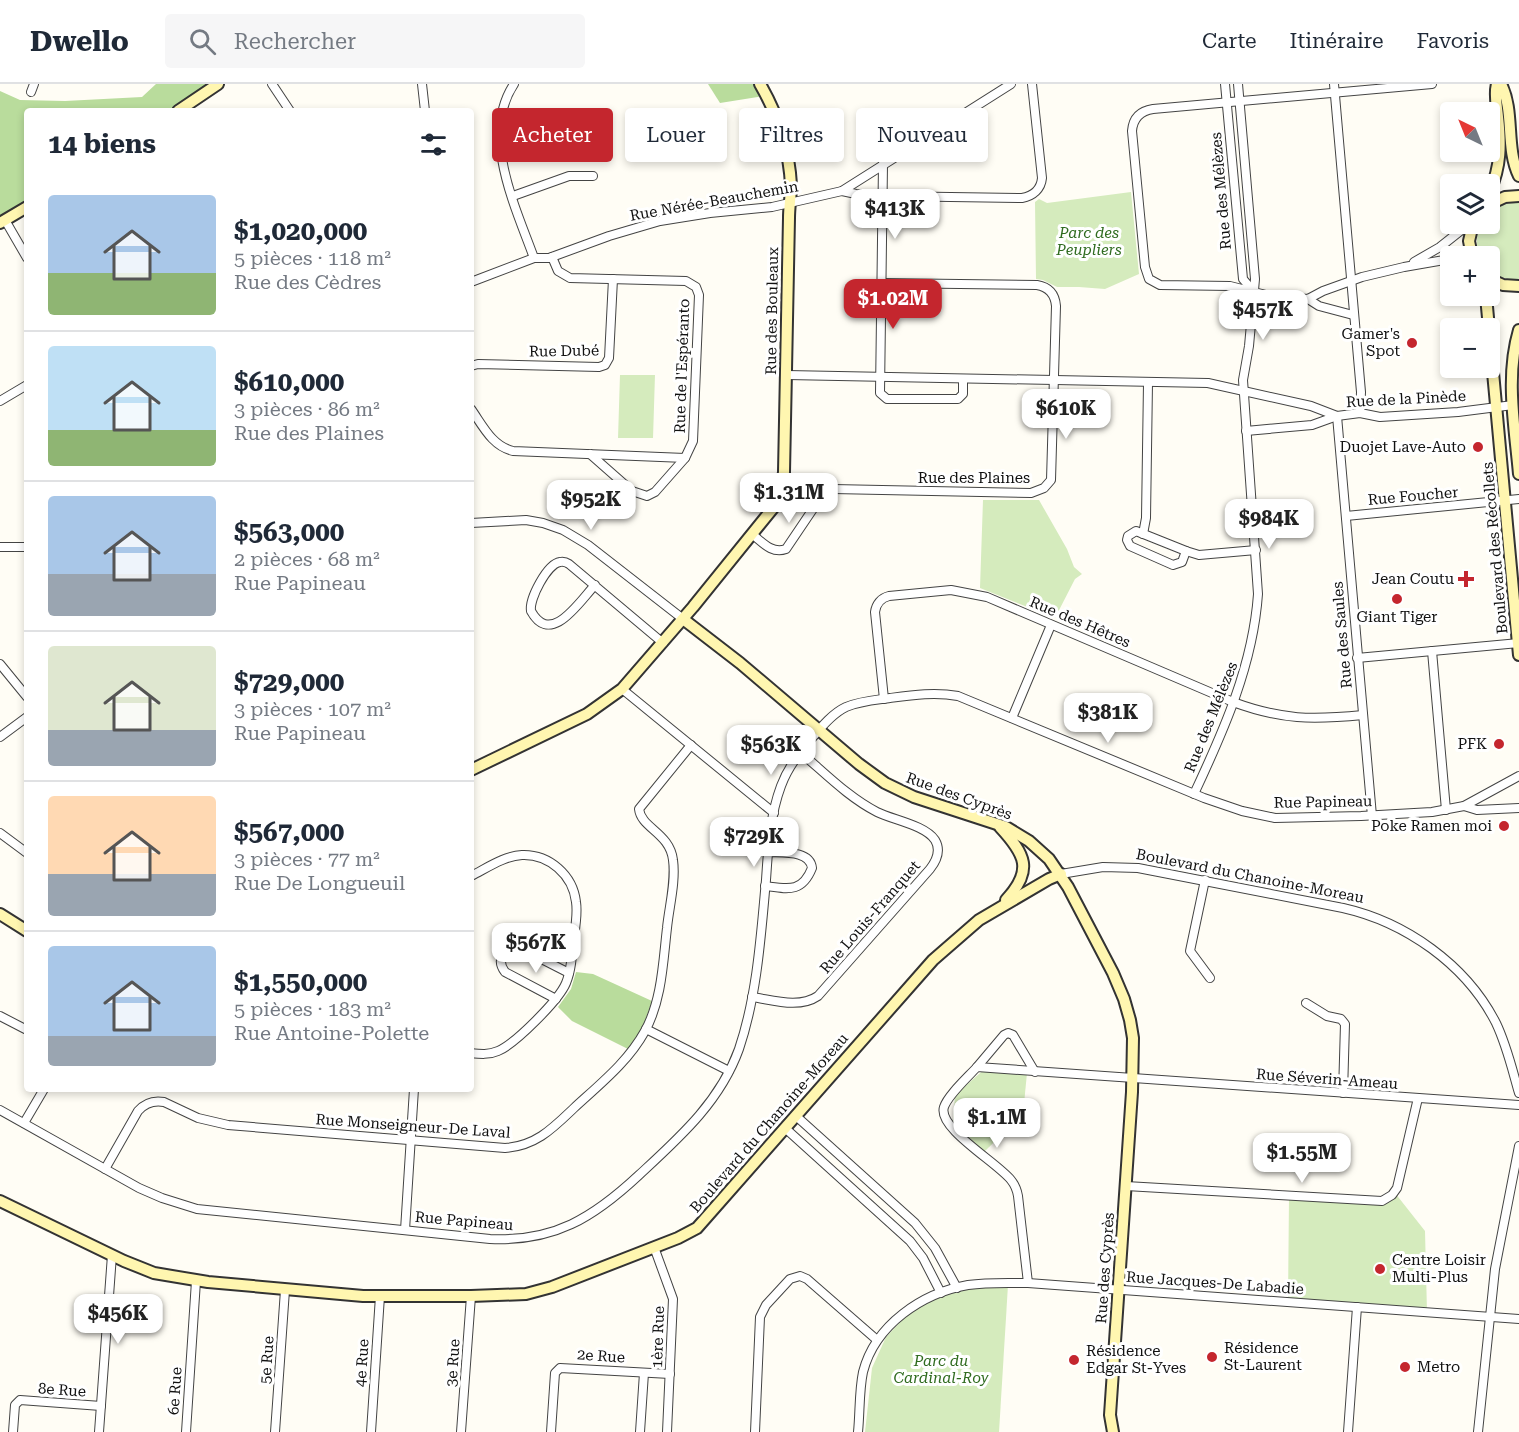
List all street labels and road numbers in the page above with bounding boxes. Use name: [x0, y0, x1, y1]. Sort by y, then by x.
street label: Rue des Mélèzes: [1207, 132, 1235, 250]
street label: Rue Nérée-Beauchemin: [628, 177, 800, 225]
street label: Rue des Bouleaux: [762, 247, 782, 375]
street label: Rue de l'Espéranto: [671, 298, 693, 434]
street label: Rue Dubé: [529, 341, 599, 361]
street label: Rue de la Pinède: [1346, 387, 1466, 411]
street label: Boulevard des Récollets: [1479, 461, 1511, 635]
street label: Rue des Plaines: [918, 469, 1030, 487]
street label: Rue Foucher: [1367, 483, 1459, 509]
street label: Rue des Saules: [1328, 581, 1356, 689]
street label: Rue des Hêtres: [1027, 593, 1133, 651]
street label: Rue des Mélèzes: [1181, 659, 1241, 775]
street label: Rue des Cyprès: [904, 768, 1014, 824]
street label: Rue Papineau: [1273, 792, 1373, 812]
street label: Boulevard du Chanoine-Moreau: [1134, 845, 1366, 907]
street label: Rue Louis-Franquet: [816, 857, 924, 977]
street label: Boulevard du Chanoine-Moreau: [686, 1029, 852, 1216]
street label: Rue Séverin-Ameau: [1255, 1065, 1399, 1093]
street label: Rue Monseigneur-De Laval: [315, 1110, 511, 1142]
street label: Rue Papineau: [414, 1208, 515, 1234]
street label: Rue des Cyprès: [1092, 1212, 1118, 1324]
street label: Rue Jacques-De Labadie: [1125, 1268, 1305, 1298]
street label: 1ère Rue: [648, 1306, 668, 1368]
street label: 5e Rue: [256, 1335, 278, 1385]
street label: 4e Rue: [351, 1338, 373, 1388]
street label: 3e Rue: [442, 1338, 464, 1388]
street label: 2e Rue: [576, 1345, 626, 1367]
street label: 6e Rue: [164, 1366, 186, 1416]
street label: 8e Rue: [37, 1379, 87, 1401]

